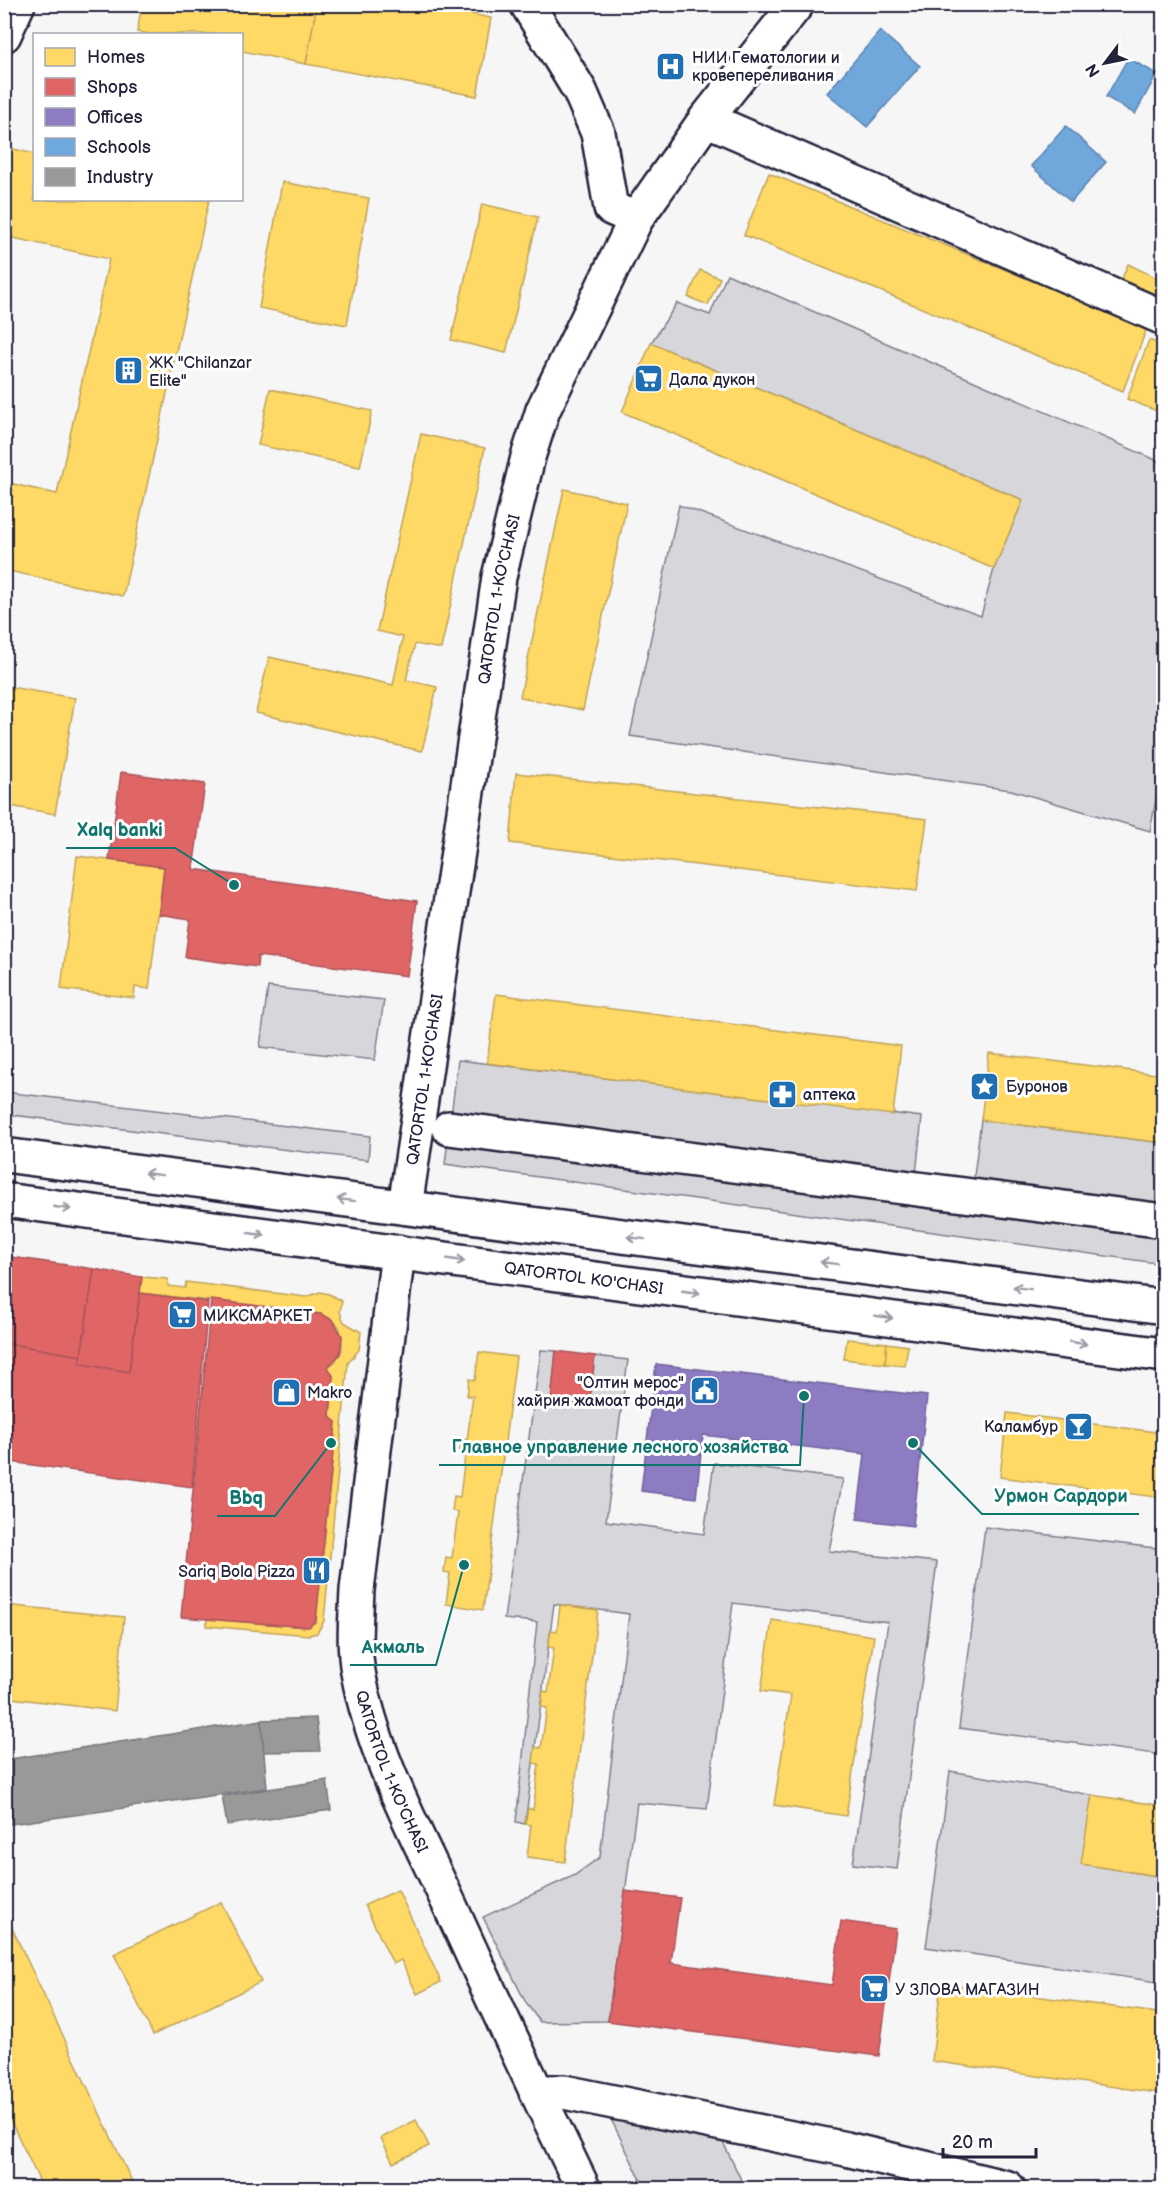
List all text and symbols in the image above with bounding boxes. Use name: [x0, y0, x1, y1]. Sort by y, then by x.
legend: [33, 33, 243, 201]
north arrow: [1075, 33, 1135, 93]
text: Homes: [87, 47, 145, 68]
place label: НИИ Гематологии и кровепереливания: [692, 49, 840, 86]
hospital icon: НИИ Гематологии и кровепереливания: [655, 50, 687, 82]
text: N: [1082, 60, 1105, 80]
text: Shops: [87, 77, 138, 98]
text: Offices: [87, 107, 143, 128]
text: Schools: [87, 137, 151, 158]
text: Industry: [87, 167, 154, 188]
place label: ЖК "Chilanzar Elite": [149, 354, 252, 391]
building icon: ЖК "Chilanzar Elite": [112, 355, 144, 387]
supermarket icon: Дала дукон: [632, 363, 664, 395]
place label: Дала дукон: [669, 371, 755, 390]
street label: QATORTOL 1-KO'CHASI: [475, 513, 525, 686]
callout: Xalq banki: [66, 812, 175, 848]
text: Xalq banki: [77, 820, 163, 841]
street label: QATORTOL 1-KO'CHASI: [403, 993, 448, 1166]
place icon: Буронов: [969, 1070, 1001, 1102]
pharmacy icon: аптека: [766, 1078, 798, 1110]
place label: Буронов: [1006, 1078, 1068, 1097]
place label: аптека: [803, 1086, 856, 1105]
one-way arrow: [144, 1169, 164, 1180]
one-way arrow: [337, 1194, 357, 1205]
one-way arrow: [52, 1202, 72, 1213]
one-way arrow: [245, 1228, 265, 1239]
one-way arrow: [626, 1232, 646, 1243]
one-way arrow: [446, 1255, 466, 1266]
one-way arrow: [819, 1257, 839, 1268]
street label: QATORTOL KO'CHASI: [503, 1259, 664, 1299]
one-way arrow: [1013, 1283, 1033, 1294]
one-way arrow: [681, 1286, 700, 1297]
supermarket icon: МИКСМАРКЕТ: [166, 1299, 198, 1331]
place label: МИКСМАРКЕТ: [203, 1307, 313, 1326]
one-way arrow: [874, 1312, 894, 1323]
one-way arrow: [1067, 1338, 1087, 1349]
place label: "Олтин мерос" хайрия жамоат фонди: [517, 1374, 684, 1411]
public building icon: "Олтин мерос" хайрия жамоат фонди: [689, 1375, 721, 1407]
shop icon: Makro: [270, 1376, 302, 1408]
place label: Makro: [307, 1384, 352, 1403]
bar icon: Каламбур: [1063, 1410, 1095, 1442]
place label: Каламбур: [984, 1418, 1058, 1437]
callout: Главное управление лесного хозяйства: [439, 1429, 800, 1465]
text: Главное управление лесного хозяйства: [452, 1437, 789, 1458]
callout: Урмон Сардори: [982, 1478, 1139, 1514]
callout: Bbq: [217, 1480, 275, 1516]
text: Урмон Сардори: [994, 1486, 1128, 1507]
text: Bbq: [229, 1488, 263, 1509]
restaurant icon: Sariq Bola Pizza: [300, 1555, 332, 1587]
place label: Sariq Bola Pizza: [178, 1563, 295, 1582]
callout: Акмаль: [350, 1629, 436, 1665]
text: Акмаль: [361, 1637, 425, 1658]
street label: QATORTOL 1-KO'CHASI: [351, 1689, 431, 1856]
supermarket icon: У ЗЛОВА МАГАЗИН: [858, 1973, 890, 2005]
place label: У ЗЛОВА МАГАЗИН: [895, 1981, 1040, 2000]
scale bar: [943, 2121, 1036, 2159]
text: 20 m: [952, 2132, 993, 2153]

